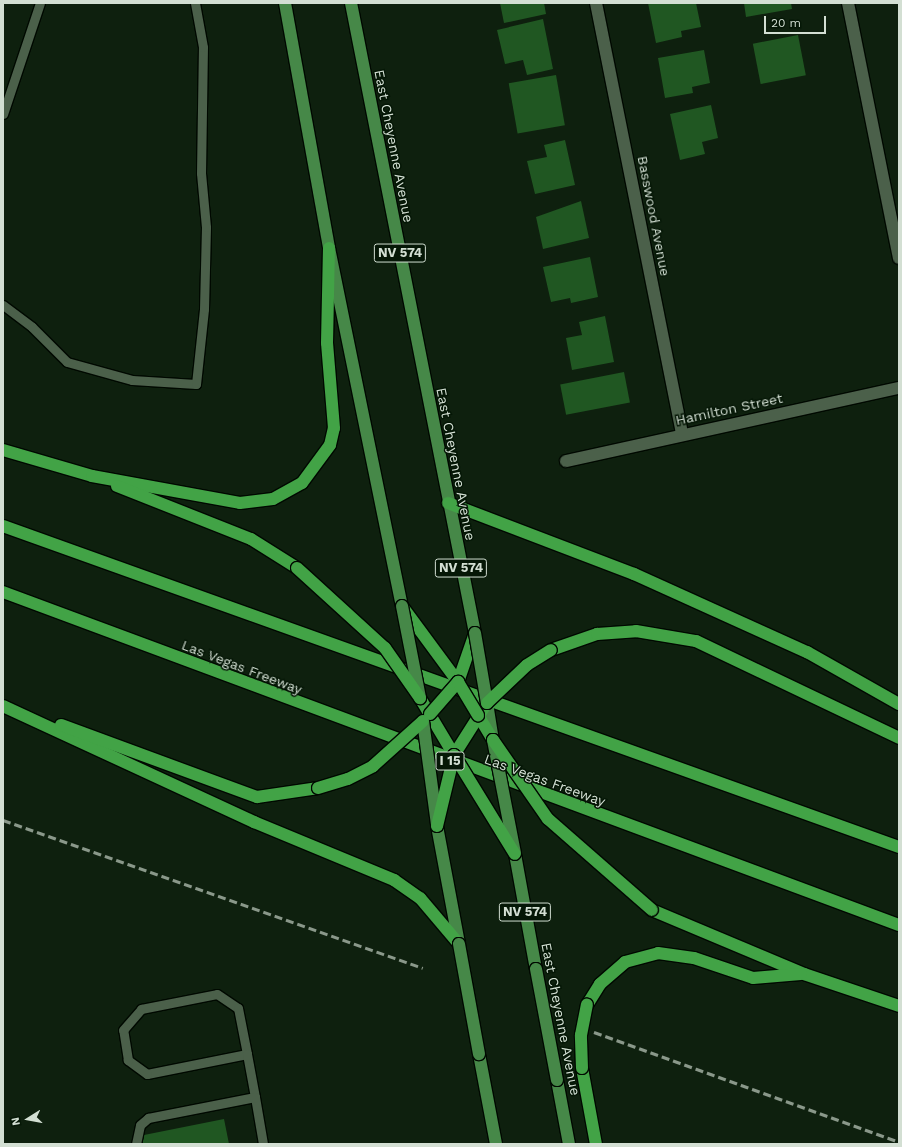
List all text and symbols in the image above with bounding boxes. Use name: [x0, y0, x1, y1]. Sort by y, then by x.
scale bar: [766, 8, 828, 34]
text: 20 m: [771, 16, 801, 30]
street label: East Cheyenne Avenue: [371, 68, 417, 224]
street label: Basswood Avenue: [634, 154, 674, 278]
road number: NV 574: [373, 242, 427, 264]
street label: East Cheyenne Avenue: [433, 386, 479, 542]
street label: Hamilton Street: [674, 389, 784, 429]
road number: NV 574: [434, 557, 488, 579]
street label: Las Vegas Freeway: [179, 636, 305, 698]
road number: I 15: [435, 750, 465, 772]
street label: Las Vegas Freeway: [482, 750, 608, 810]
road number: NV 574: [498, 901, 552, 923]
street label: East Cheyenne Avenue: [538, 941, 584, 1097]
north arrow: [8, 1099, 48, 1139]
text: N: [9, 1116, 23, 1127]

